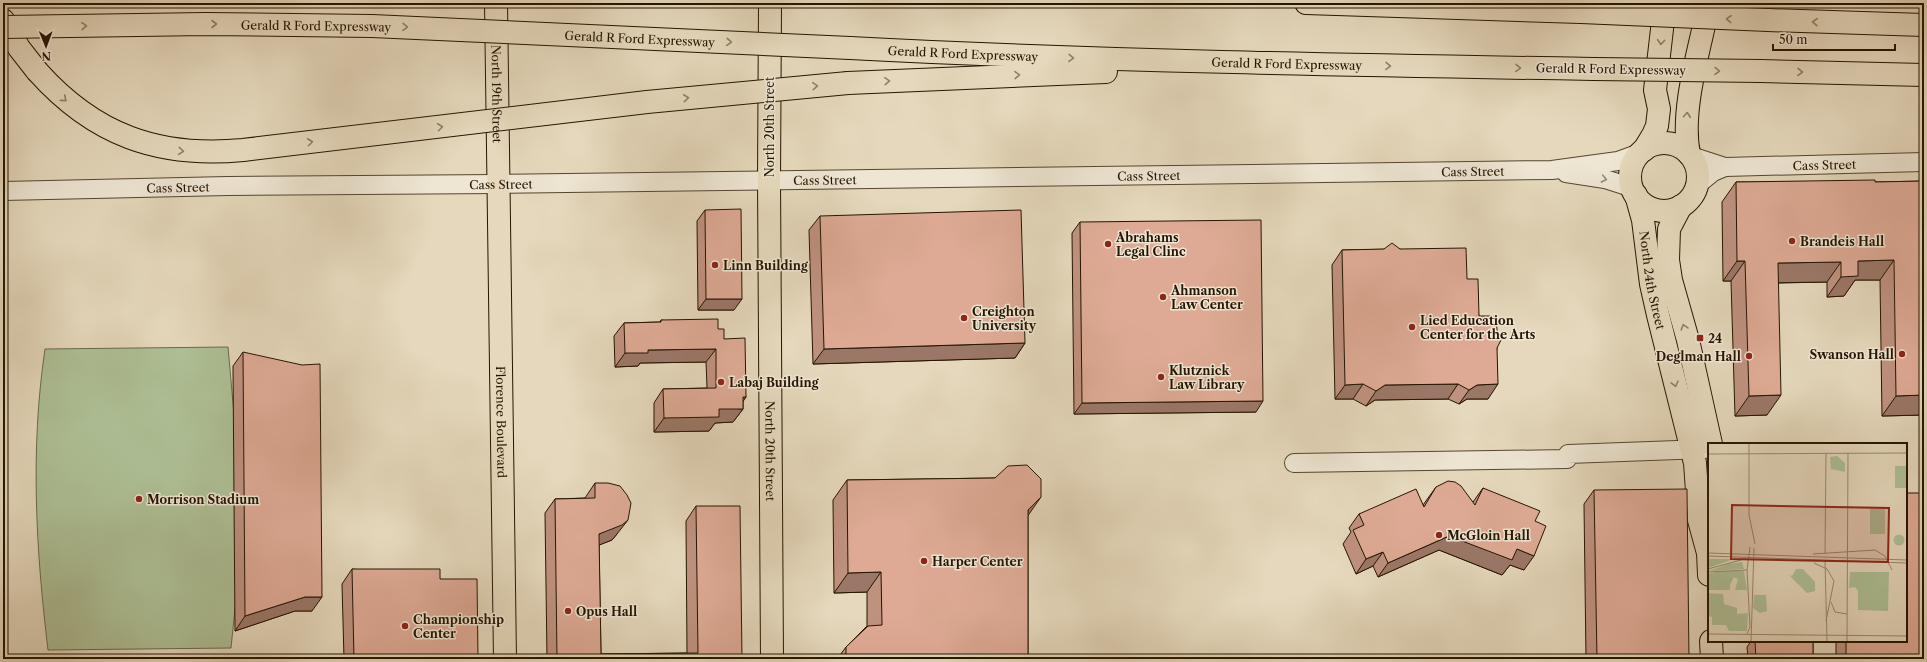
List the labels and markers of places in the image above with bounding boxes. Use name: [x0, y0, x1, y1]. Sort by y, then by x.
place label: Abrahams Legal Clinc: [1115, 230, 1186, 259]
place label: Brandeis Hall: [1800, 234, 1884, 249]
marker: Brandeis Hall: [1787, 236, 1797, 246]
marker: Abrahams Legal Clinc: [1103, 239, 1113, 249]
place label: Linn Building: [723, 258, 809, 273]
marker: Linn Building: [710, 260, 720, 270]
place label: Ahmanson Law Center: [1170, 283, 1243, 312]
marker: Ahmanson Law Center: [1158, 292, 1168, 302]
place label: Creighton University: [972, 304, 1037, 333]
marker: Creighton University: [959, 313, 969, 323]
place label: Lied Education Center for the Arts: [1420, 313, 1536, 342]
marker: Lied Education Center for the Arts: [1407, 322, 1417, 332]
place label: 24: [1708, 331, 1722, 346]
marker: 24: [1695, 333, 1705, 343]
place label: Swanson Hall: [1809, 347, 1894, 362]
place label: Deglman Hall: [1656, 349, 1741, 364]
marker: Swanson Hall: [1897, 349, 1907, 359]
marker: Deglman Hall: [1744, 351, 1754, 361]
place label: Klutznick Law Library: [1169, 363, 1245, 392]
marker: Klutznick Law Library: [1156, 372, 1166, 382]
place label: Labaj Building: [729, 375, 820, 390]
marker: Labaj Building: [716, 377, 726, 387]
place label: Morrison Stadium: [147, 492, 259, 507]
marker: Morrison Stadium: [134, 494, 144, 504]
place label: McGloin Hall: [1447, 528, 1530, 543]
marker: McGloin Hall: [1434, 530, 1444, 540]
place label: Harper Center: [932, 554, 1023, 569]
marker: Harper Center: [919, 556, 929, 566]
place label: Opus Hall: [576, 604, 637, 619]
marker: Opus Hall: [563, 606, 573, 616]
place label: Championship Center: [413, 612, 504, 641]
marker: Championship Center: [400, 621, 410, 631]

